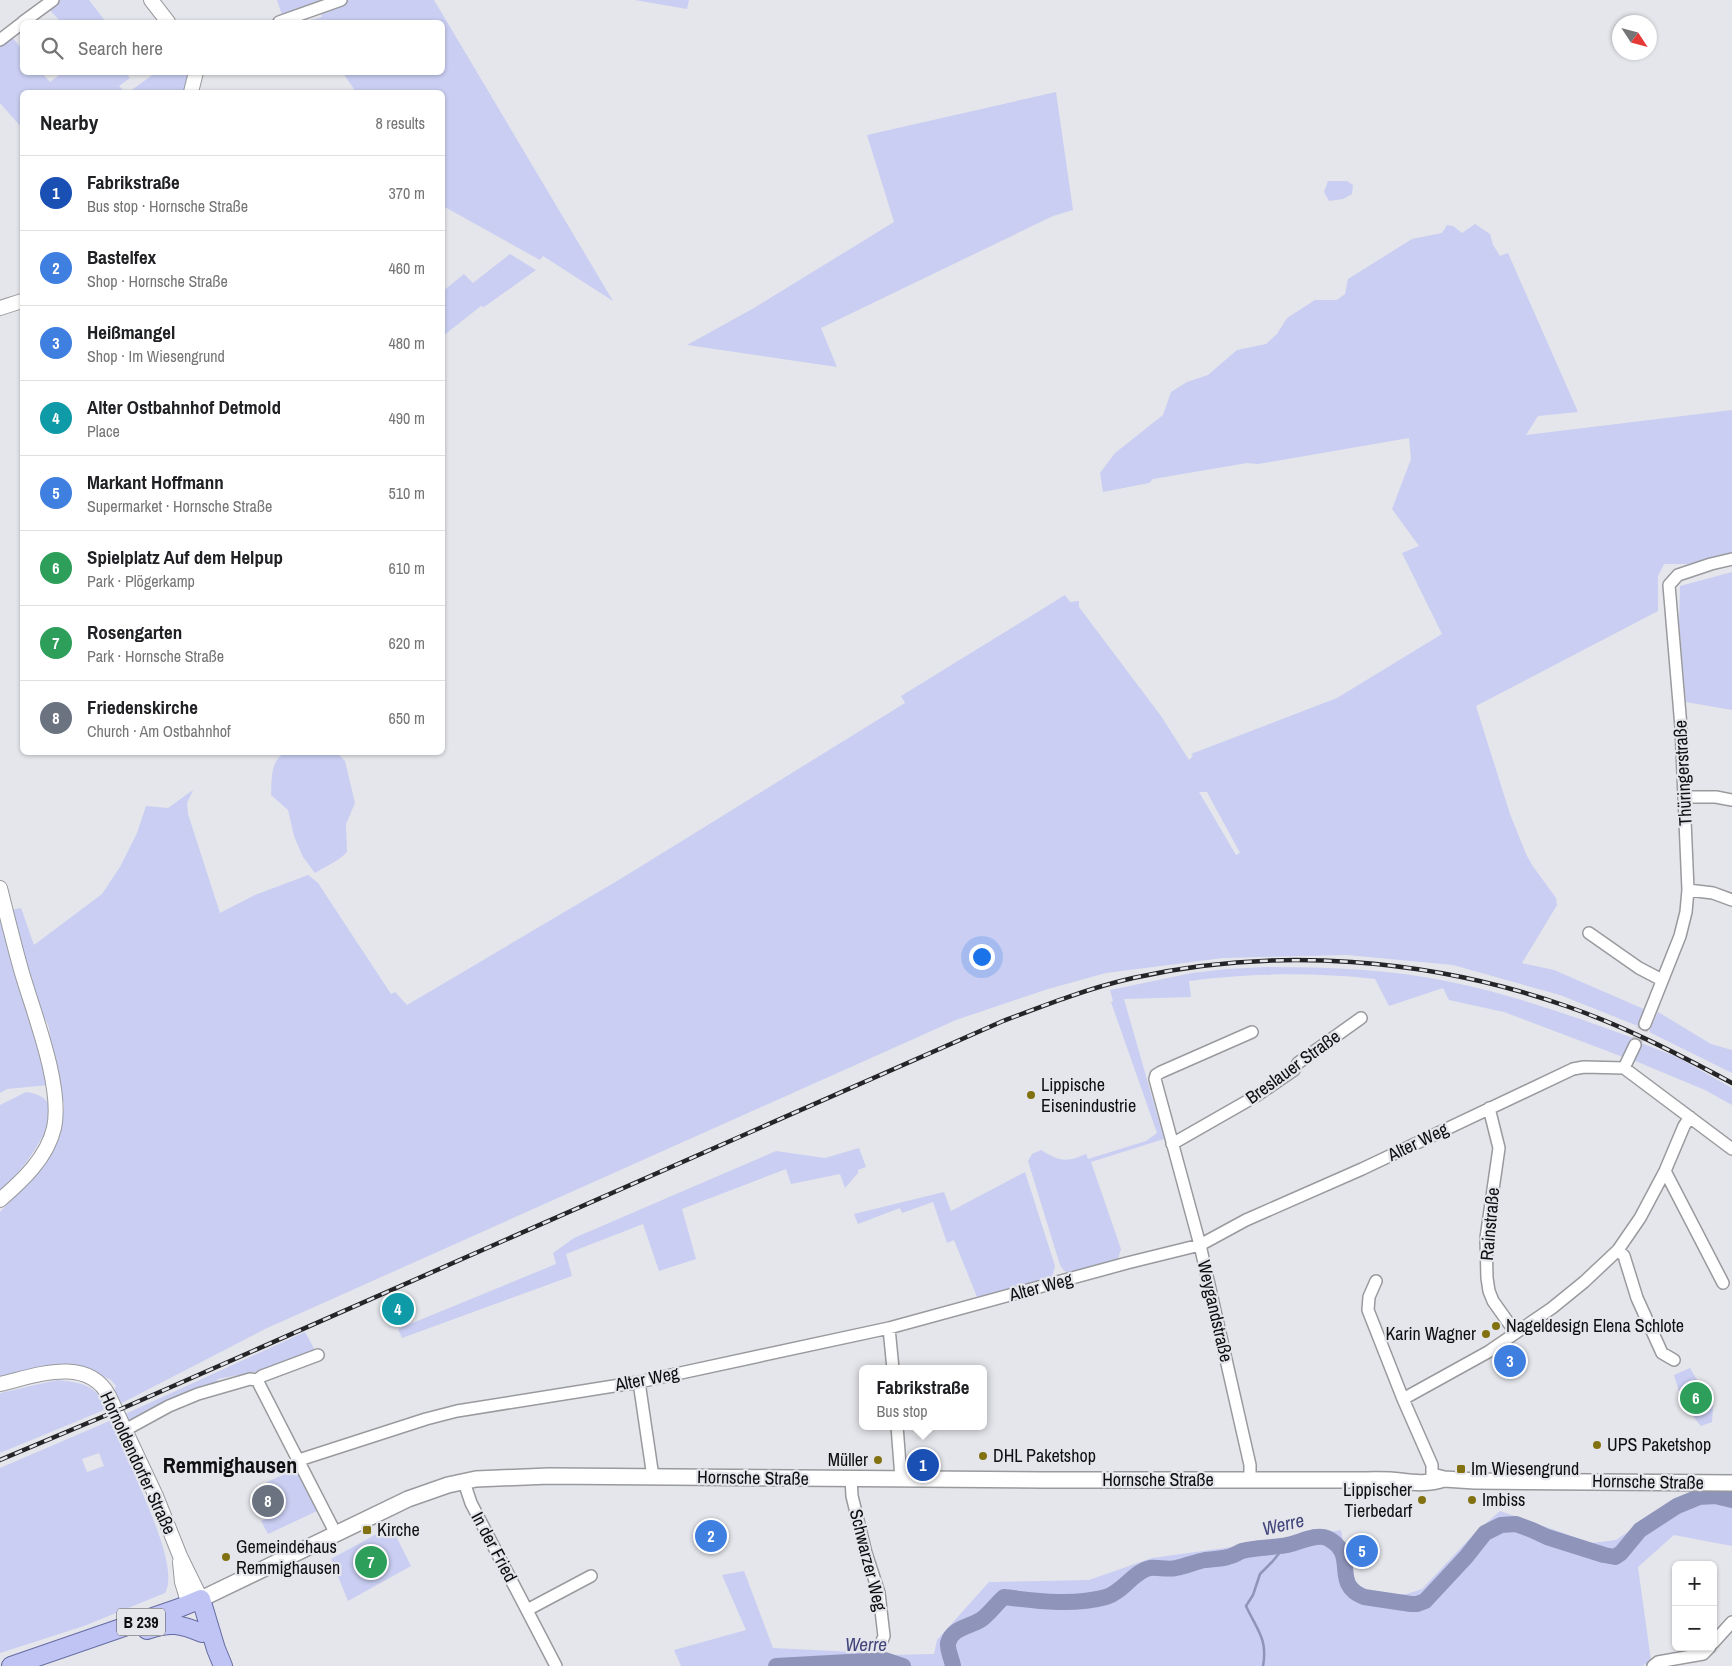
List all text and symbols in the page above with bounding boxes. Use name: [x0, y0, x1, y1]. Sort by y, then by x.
north arrow: [1612, 15, 1657, 60]
search box: [20, 20, 445, 75]
icon: search: [38, 34, 66, 62]
text: Search here: [78, 35, 163, 61]
text: Nearby: [40, 108, 98, 137]
text: 8 results: [375, 112, 425, 134]
text: Fabrikstraße: [87, 169, 180, 195]
text: 1: [52, 182, 60, 204]
text: 370 m: [389, 182, 425, 204]
text: Bus stop · Hornsche Straße: [87, 195, 248, 217]
text: Bastelfex: [87, 244, 156, 270]
text: 2: [52, 257, 60, 279]
text: 460 m: [389, 257, 425, 279]
text: Shop · Hornsche Straße: [87, 270, 228, 292]
text: Heißmangel: [87, 319, 175, 345]
text: 3: [52, 332, 60, 354]
text: 480 m: [389, 332, 425, 354]
text: Shop · Im Wiesengrund: [87, 345, 225, 367]
text: Alter Ostbahnhof Detmold: [87, 394, 281, 420]
text: 4: [52, 407, 60, 429]
text: 490 m: [389, 407, 425, 429]
text: Place: [87, 420, 120, 442]
text: Markant Hoffmann: [87, 469, 224, 495]
text: 5: [52, 482, 60, 504]
text: 510 m: [389, 482, 425, 504]
text: Supermarket · Hornsche Straße: [87, 495, 272, 517]
text: Spielplatz Auf dem Helpup: [87, 544, 283, 570]
text: 6: [52, 557, 60, 579]
text: 610 m: [389, 557, 425, 579]
text: Park · Plögerkamp: [87, 570, 195, 592]
text: Rosengarten: [87, 619, 182, 645]
text: 7: [52, 632, 60, 654]
text: 620 m: [389, 632, 425, 654]
text: Park · Hornsche Straße: [87, 645, 224, 667]
text: Friedenskirche: [87, 694, 198, 720]
text: 8: [52, 707, 60, 729]
text: 650 m: [389, 707, 425, 729]
text: Church · Am Ostbahnhof: [87, 720, 231, 742]
street label: Thüringerstraße: [1667, 720, 1698, 827]
your location: [969, 944, 995, 970]
street label: Breslauer Straße: [1240, 1024, 1345, 1110]
place label: Lippische Eisenindustrie: [1041, 1072, 1136, 1118]
marker: Lippische Eisenindustrie: [1025, 1089, 1037, 1101]
street label: Alter Weg: [1382, 1116, 1453, 1167]
street label: Rainstraße: [1474, 1186, 1505, 1261]
street label: Weygandstraße: [1192, 1257, 1239, 1364]
street label: Alter Weg: [1005, 1266, 1076, 1307]
pin: 4: [382, 1290, 414, 1328]
place label: Nageldesign Elena Schlote: [1506, 1313, 1684, 1338]
marker: Nageldesign Elena Schlote: [1490, 1320, 1502, 1332]
place label: Karin Wagner: [1385, 1321, 1476, 1346]
marker: Karin Wagner: [1480, 1328, 1492, 1340]
pin: 3: [1494, 1342, 1526, 1380]
street label: Alter Weg: [612, 1360, 682, 1397]
popup: [859, 1365, 987, 1430]
text: Fabrikstraße: [877, 1374, 969, 1400]
pin: 6: [1680, 1379, 1712, 1417]
street label: Hornoldendorfer Straße: [94, 1387, 183, 1538]
text: Bus stop: [877, 1400, 928, 1422]
place label: UPS Paketshop: [1607, 1432, 1711, 1457]
marker: UPS Paketshop: [1591, 1439, 1603, 1451]
place label: DHL Paketshop: [993, 1443, 1096, 1468]
pin: 1: [907, 1446, 939, 1484]
place label: Müller: [828, 1447, 868, 1472]
district label: Remmighausen: [163, 1450, 297, 1480]
marker: DHL Paketshop: [977, 1450, 989, 1462]
marker: Müller: [872, 1454, 884, 1466]
place label: Im Wiesengrund: [1471, 1456, 1579, 1481]
marker: Im Wiesengrund: [1455, 1463, 1467, 1475]
street label: Hornsche Straße: [697, 1464, 809, 1491]
street label: Hornsche Straße: [1102, 1467, 1214, 1492]
street label: Hornsche Straße: [1592, 1468, 1704, 1495]
place label: Lippischer Tierbedarf: [1343, 1477, 1413, 1523]
pin: 8: [252, 1482, 284, 1520]
place label: Imbiss: [1482, 1487, 1525, 1512]
marker: Lippischer Tierbedarf: [1416, 1494, 1428, 1506]
marker: Imbiss: [1466, 1494, 1478, 1506]
street label: Schwarzer Weg: [844, 1506, 893, 1614]
street label: In der Fried: [465, 1507, 523, 1586]
water label: Werre: [1260, 1507, 1306, 1541]
place label: Kirche: [377, 1517, 420, 1542]
pin: 2: [695, 1517, 727, 1555]
marker: Kirche: [361, 1524, 373, 1536]
pin: 5: [1346, 1532, 1378, 1570]
place label: Gemeindehaus Remmighausen: [236, 1534, 340, 1580]
pin: 7: [355, 1543, 387, 1581]
marker: Gemeindehaus Remmighausen: [220, 1551, 232, 1563]
map controls: [1672, 1561, 1717, 1651]
button: +: [1672, 1561, 1717, 1606]
button: −: [1672, 1606, 1717, 1651]
road number: B 239: [117, 1608, 165, 1635]
water label: Werre: [845, 1631, 887, 1657]

